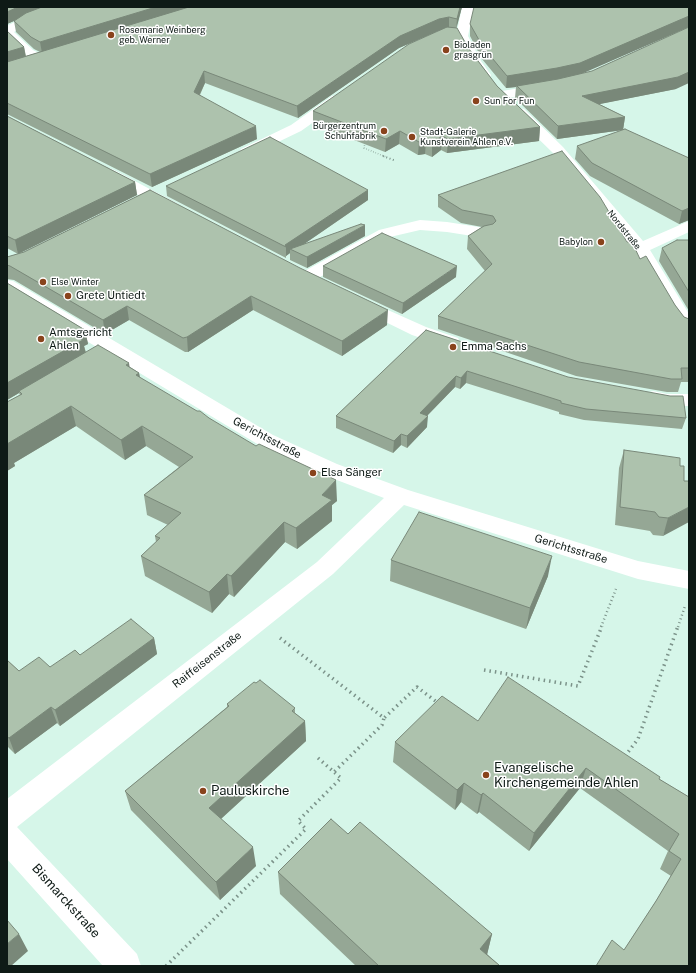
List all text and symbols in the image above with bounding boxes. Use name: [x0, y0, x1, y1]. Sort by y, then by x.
place label: Rosemarie Weinberg geb. Werner: [119, 25, 206, 46]
marker: Rosemarie Weinberg geb. Werner: [106, 30, 116, 40]
place label: Bioladen grasgrün: [454, 40, 492, 61]
marker: Bioladen grasgrün: [441, 45, 451, 55]
marker: Sun For Fun: [471, 96, 481, 106]
place label: Sun For Fun: [484, 96, 534, 106]
place label: Bürgerzentrum Schuhfabrik: [313, 121, 376, 142]
marker: Bürgerzentrum Schuhfabrik: [379, 126, 389, 136]
place label: Stadt-Galerie Kunstverein Ahlen e.V.: [420, 127, 513, 148]
marker: Stadt-Galerie Kunstverein Ahlen e.V.: [407, 132, 417, 142]
street label: Nordstraße: [605, 208, 643, 252]
place label: Babylon: [559, 237, 593, 247]
marker: Babylon: [596, 237, 606, 247]
marker: Else Winter: [38, 277, 48, 287]
place label: Else Winter: [51, 277, 99, 287]
place label: Grete Untiedt: [76, 289, 145, 303]
marker: Grete Untiedt: [63, 291, 73, 301]
place label: Amtsgericht Ahlen: [49, 326, 112, 352]
marker: Amtsgericht Ahlen: [36, 334, 46, 344]
place label: Emma Sachs: [461, 340, 527, 354]
marker: Emma Sachs: [448, 342, 458, 352]
street label: Gerichtsstraße: [230, 414, 304, 462]
place label: Elsa Sänger: [321, 466, 382, 480]
marker: Elsa Sänger: [308, 468, 318, 478]
street label: Gerichtsstraße: [533, 532, 609, 566]
street label: Raiffeisenstraße: [170, 629, 244, 691]
place label: Evangelische Kirchengemeinde Ahlen: [494, 760, 639, 791]
marker: Evangelische Kirchengemeinde Ahlen: [481, 770, 491, 780]
place label: Pauluskirche: [211, 783, 289, 799]
marker: Pauluskirche: [198, 786, 208, 796]
street label: Bismarckstraße: [29, 861, 103, 941]

